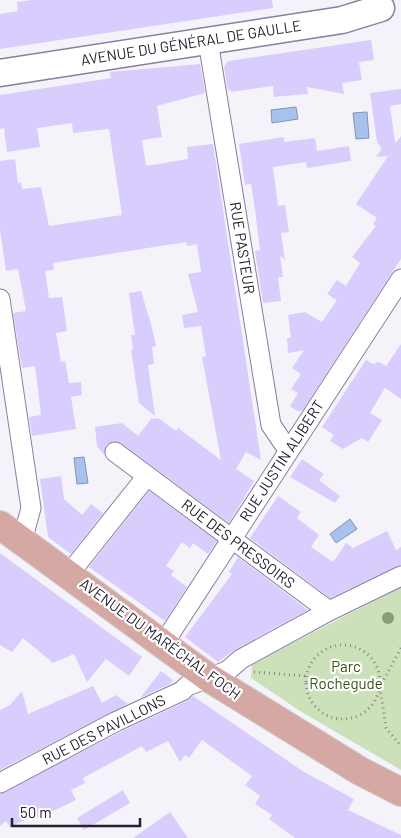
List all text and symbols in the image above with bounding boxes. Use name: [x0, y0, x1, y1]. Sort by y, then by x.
street label: AVENUE DU GÉNÉRAL DE GAULLE: [79, 16, 302, 68]
street label: RUE PASTEUR: [227, 200, 259, 295]
street label: RUE JUSTIN ALIBERT: [235, 396, 327, 525]
street label: RUE DES PRESSOIRS: [179, 495, 299, 592]
street label: AVENUE DU MARÉCHAL FOCH: [77, 574, 245, 703]
park label: Parc Rochegude: [309, 657, 383, 692]
street label: RUE DES PAVILLONS: [39, 690, 168, 768]
scale bar: [12, 796, 140, 828]
text: 50 m: [20, 803, 52, 821]

